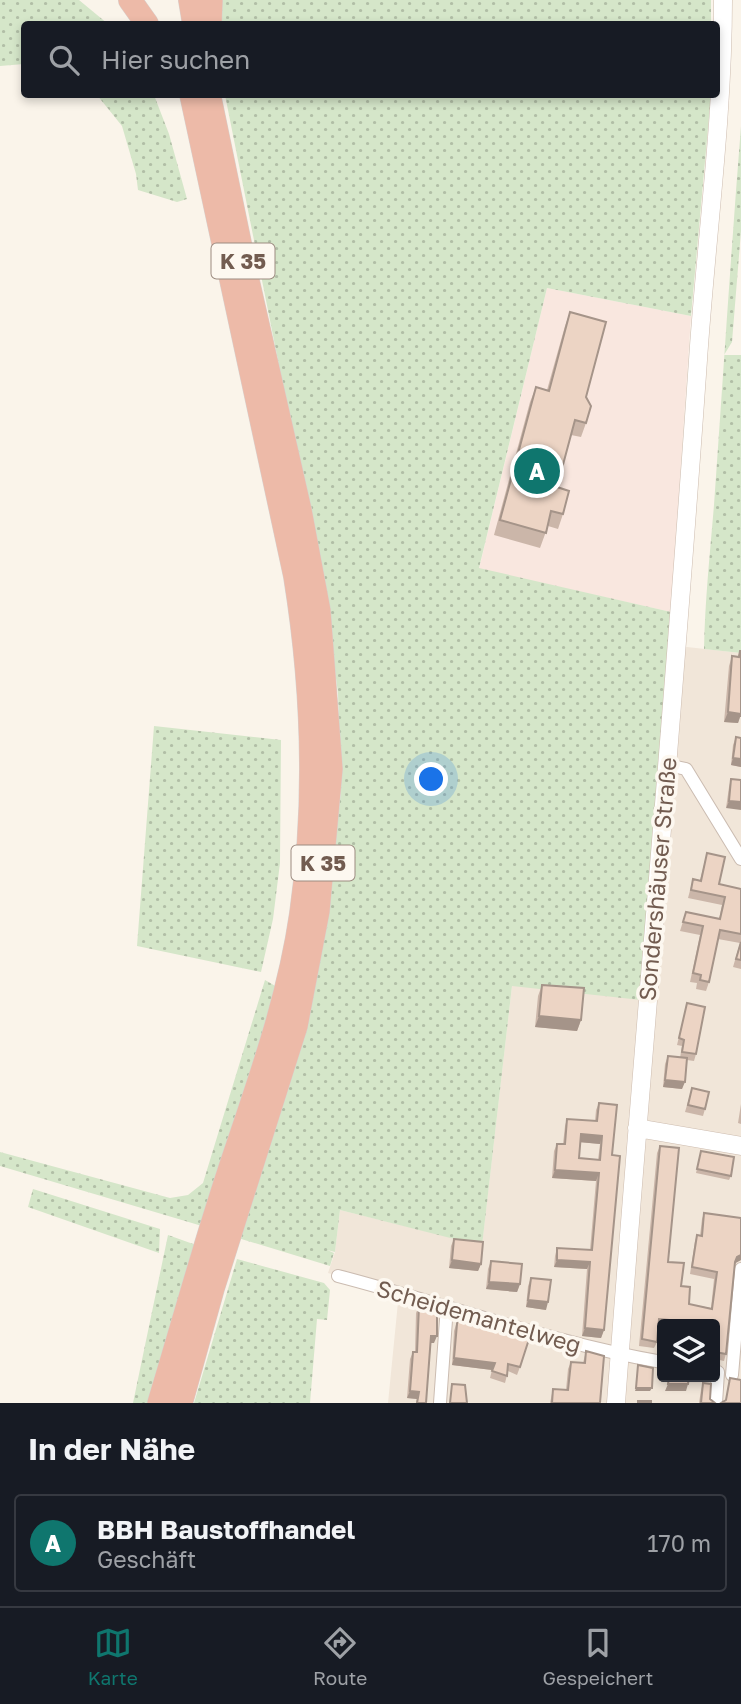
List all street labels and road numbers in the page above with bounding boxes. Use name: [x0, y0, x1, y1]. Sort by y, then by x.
road number: K 35: [212, 244, 274, 278]
street label: Sondershäuser Straße: [632, 756, 682, 1002]
road number: K 35: [292, 846, 354, 880]
street label: Scheidemantelweg: [374, 1273, 584, 1359]

